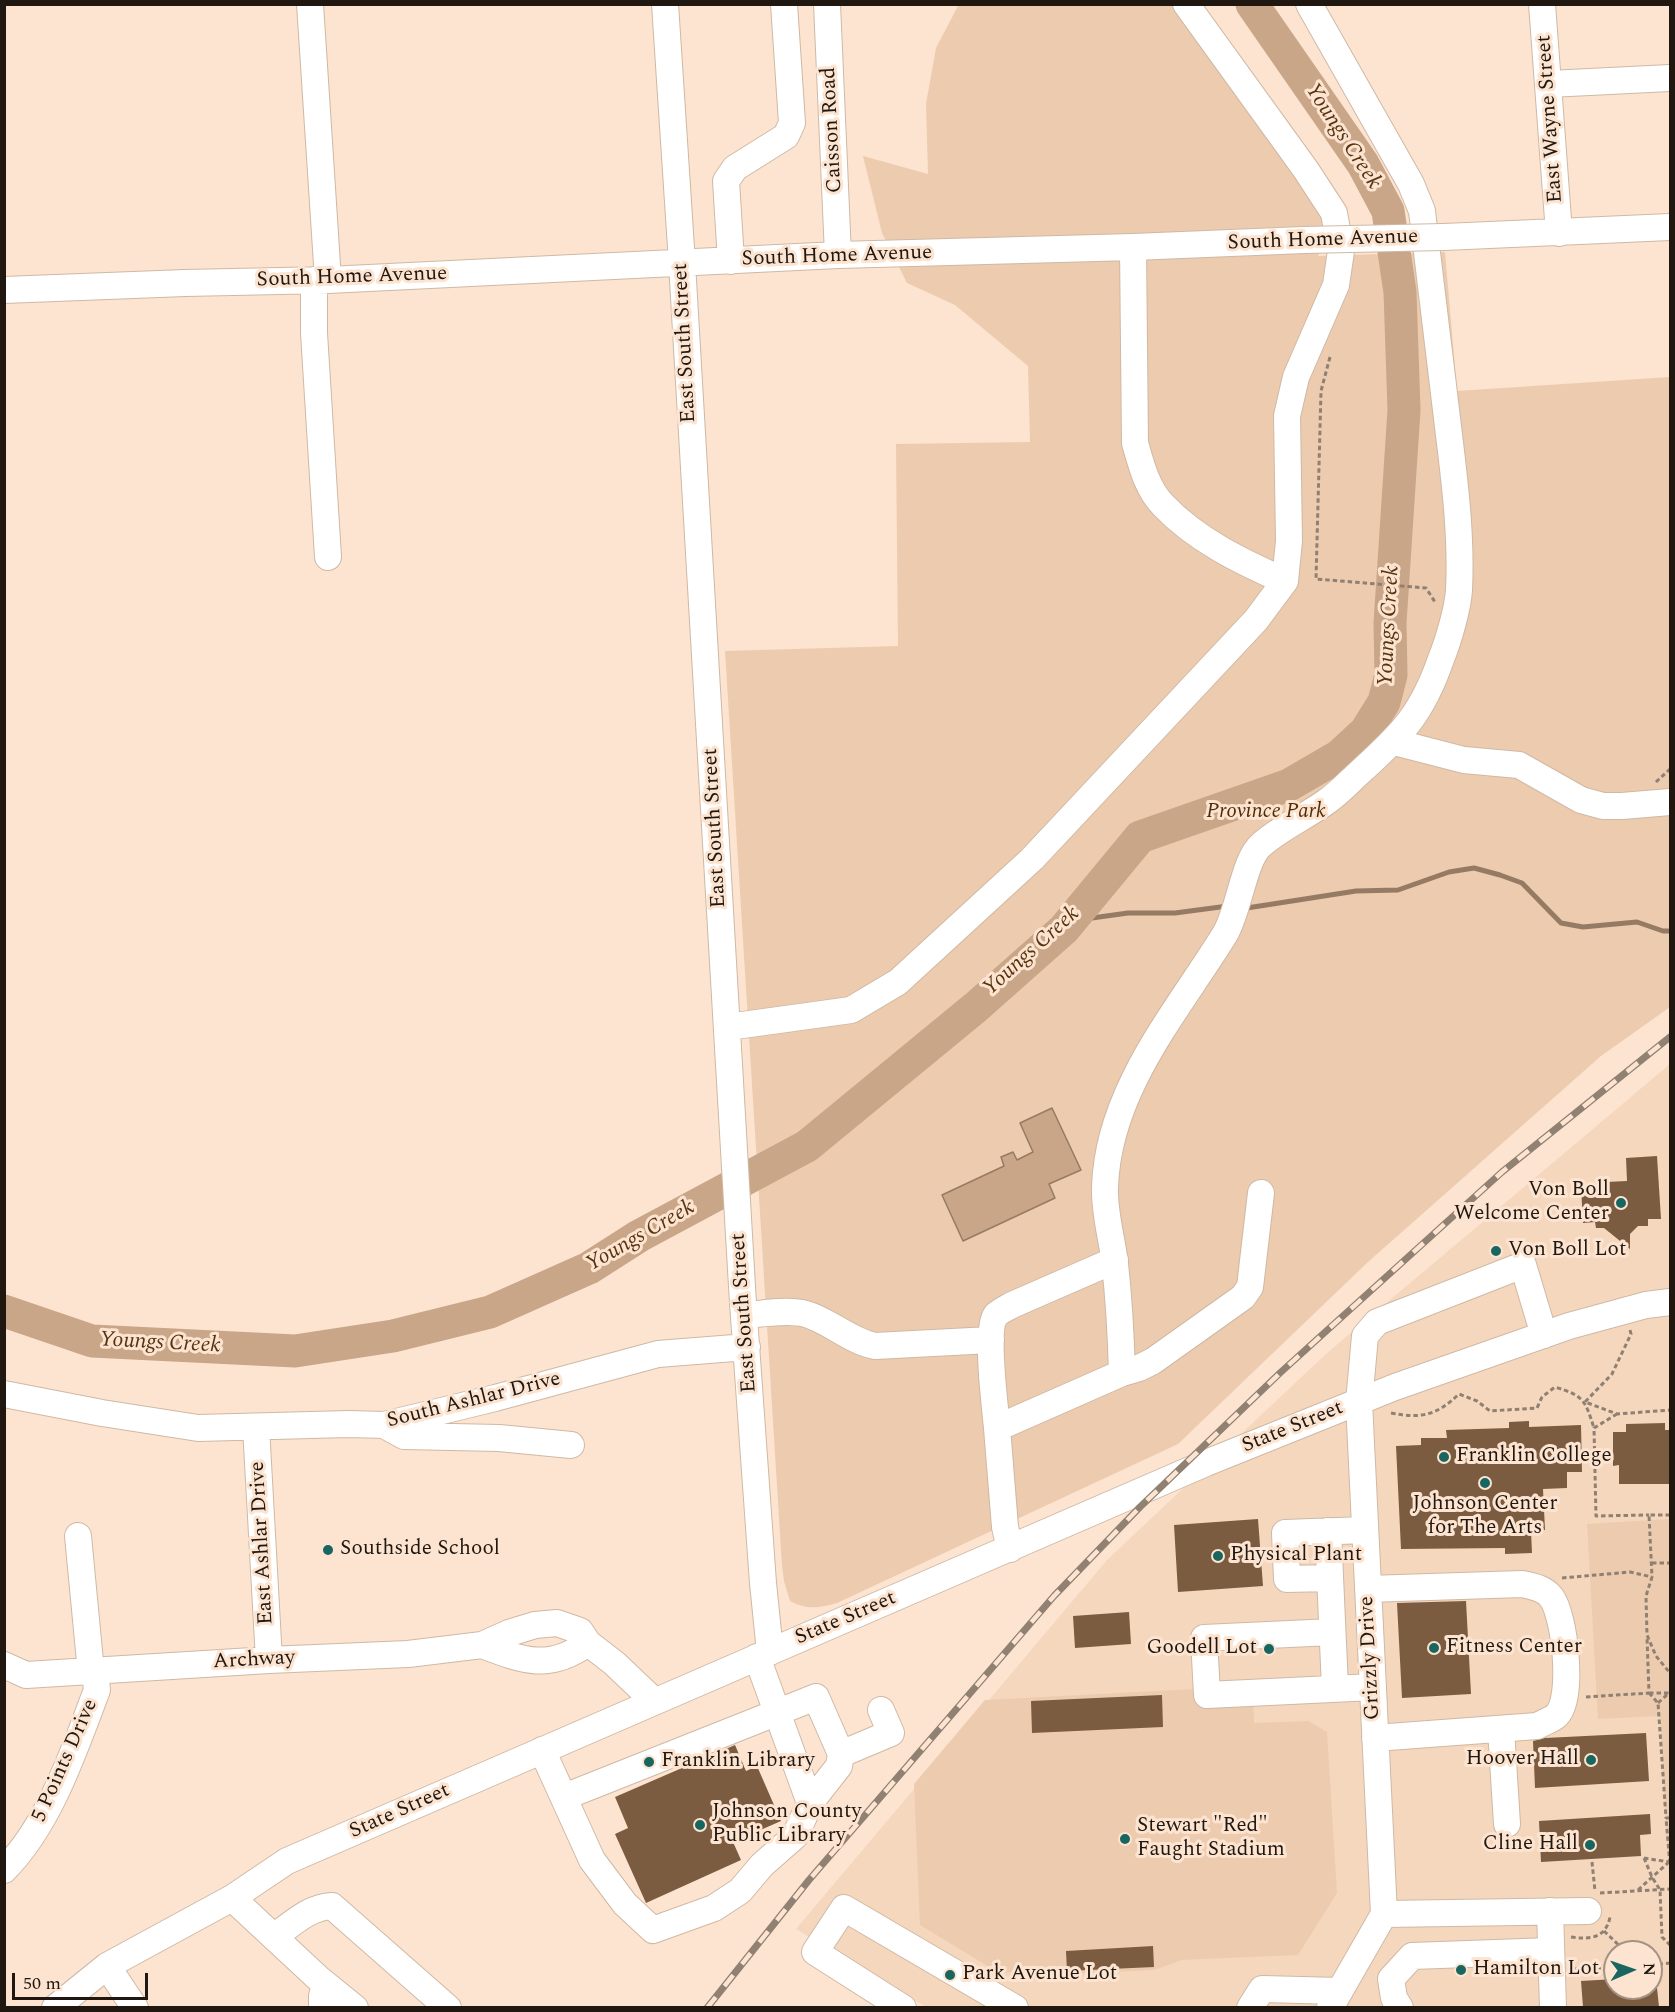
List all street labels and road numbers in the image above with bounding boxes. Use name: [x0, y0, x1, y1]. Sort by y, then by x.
street label: East Wayne Street: [1533, 34, 1569, 204]
street label: Caisson Road: [817, 66, 849, 194]
street label: South Home Avenue: [1227, 225, 1419, 257]
street label: South Home Avenue: [741, 241, 933, 273]
street label: South Home Avenue: [256, 262, 448, 294]
street label: East South Street: [669, 262, 703, 424]
street label: East South Street: [699, 747, 733, 909]
street label: East South Street: [727, 1232, 763, 1394]
street label: South Ashlar Drive: [385, 1367, 563, 1435]
street label: State Street: [1239, 1396, 1347, 1460]
street label: East Ashlar Drive: [246, 1461, 280, 1625]
street label: State Street: [792, 1586, 900, 1652]
street label: Grizzly Drive: [1355, 1595, 1387, 1721]
street label: Archway: [212, 1646, 296, 1676]
street label: 5 Points Drive: [28, 1696, 104, 1826]
street label: State Street: [346, 1779, 454, 1845]

